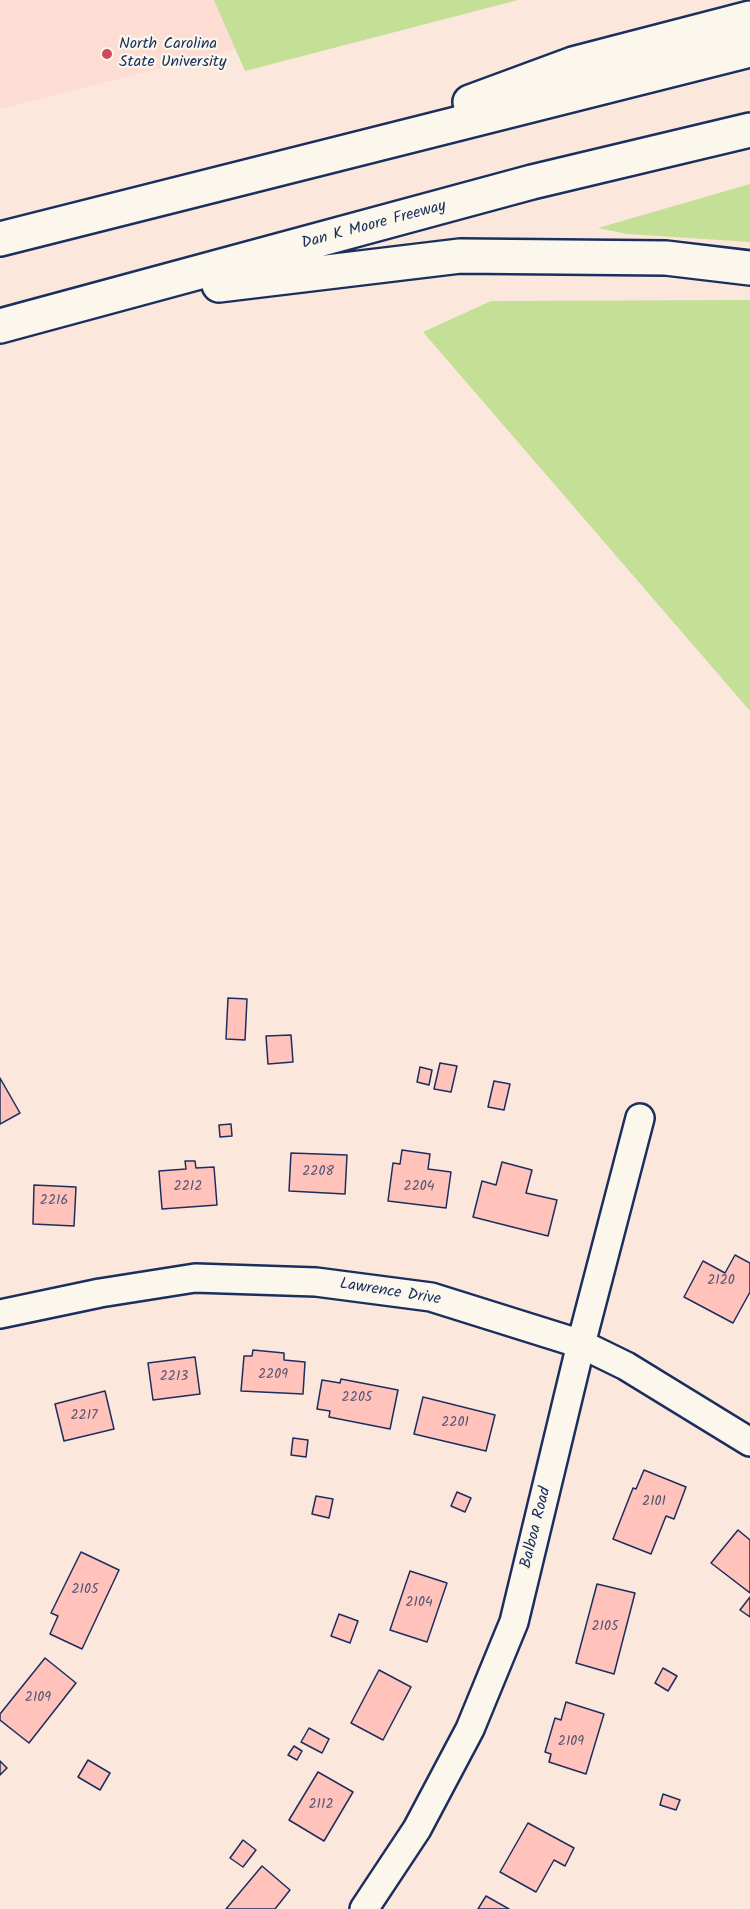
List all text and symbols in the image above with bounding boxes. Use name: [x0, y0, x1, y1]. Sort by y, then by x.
place label: North Carolina State University: [119, 35, 226, 73]
marker: North Carolina State University: [100, 47, 114, 61]
street label: Dan K Moore Freeway: [300, 198, 448, 254]
house number: 2208: [302, 1165, 334, 1181]
house number: 2212: [174, 1180, 202, 1196]
house number: 2204: [404, 1180, 434, 1196]
house number: 2216: [40, 1194, 68, 1210]
house number: 2120: [707, 1274, 735, 1290]
street label: Lawrence Drive: [338, 1276, 442, 1310]
house number: 2209: [258, 1368, 288, 1384]
house number: 2213: [160, 1370, 188, 1386]
house number: 2205: [342, 1391, 372, 1407]
house number: 2217: [70, 1409, 98, 1425]
house number: 2201: [441, 1416, 469, 1432]
street label: Balboa Road: [518, 1485, 556, 1571]
house number: 2101: [642, 1495, 666, 1511]
house number: 2105: [71, 1583, 99, 1599]
house number: 2104: [405, 1596, 433, 1612]
house number: 2105: [591, 1620, 619, 1636]
house number: 2109: [25, 1691, 51, 1707]
house number: 2109: [558, 1735, 584, 1751]
house number: 2112: [308, 1798, 334, 1814]

